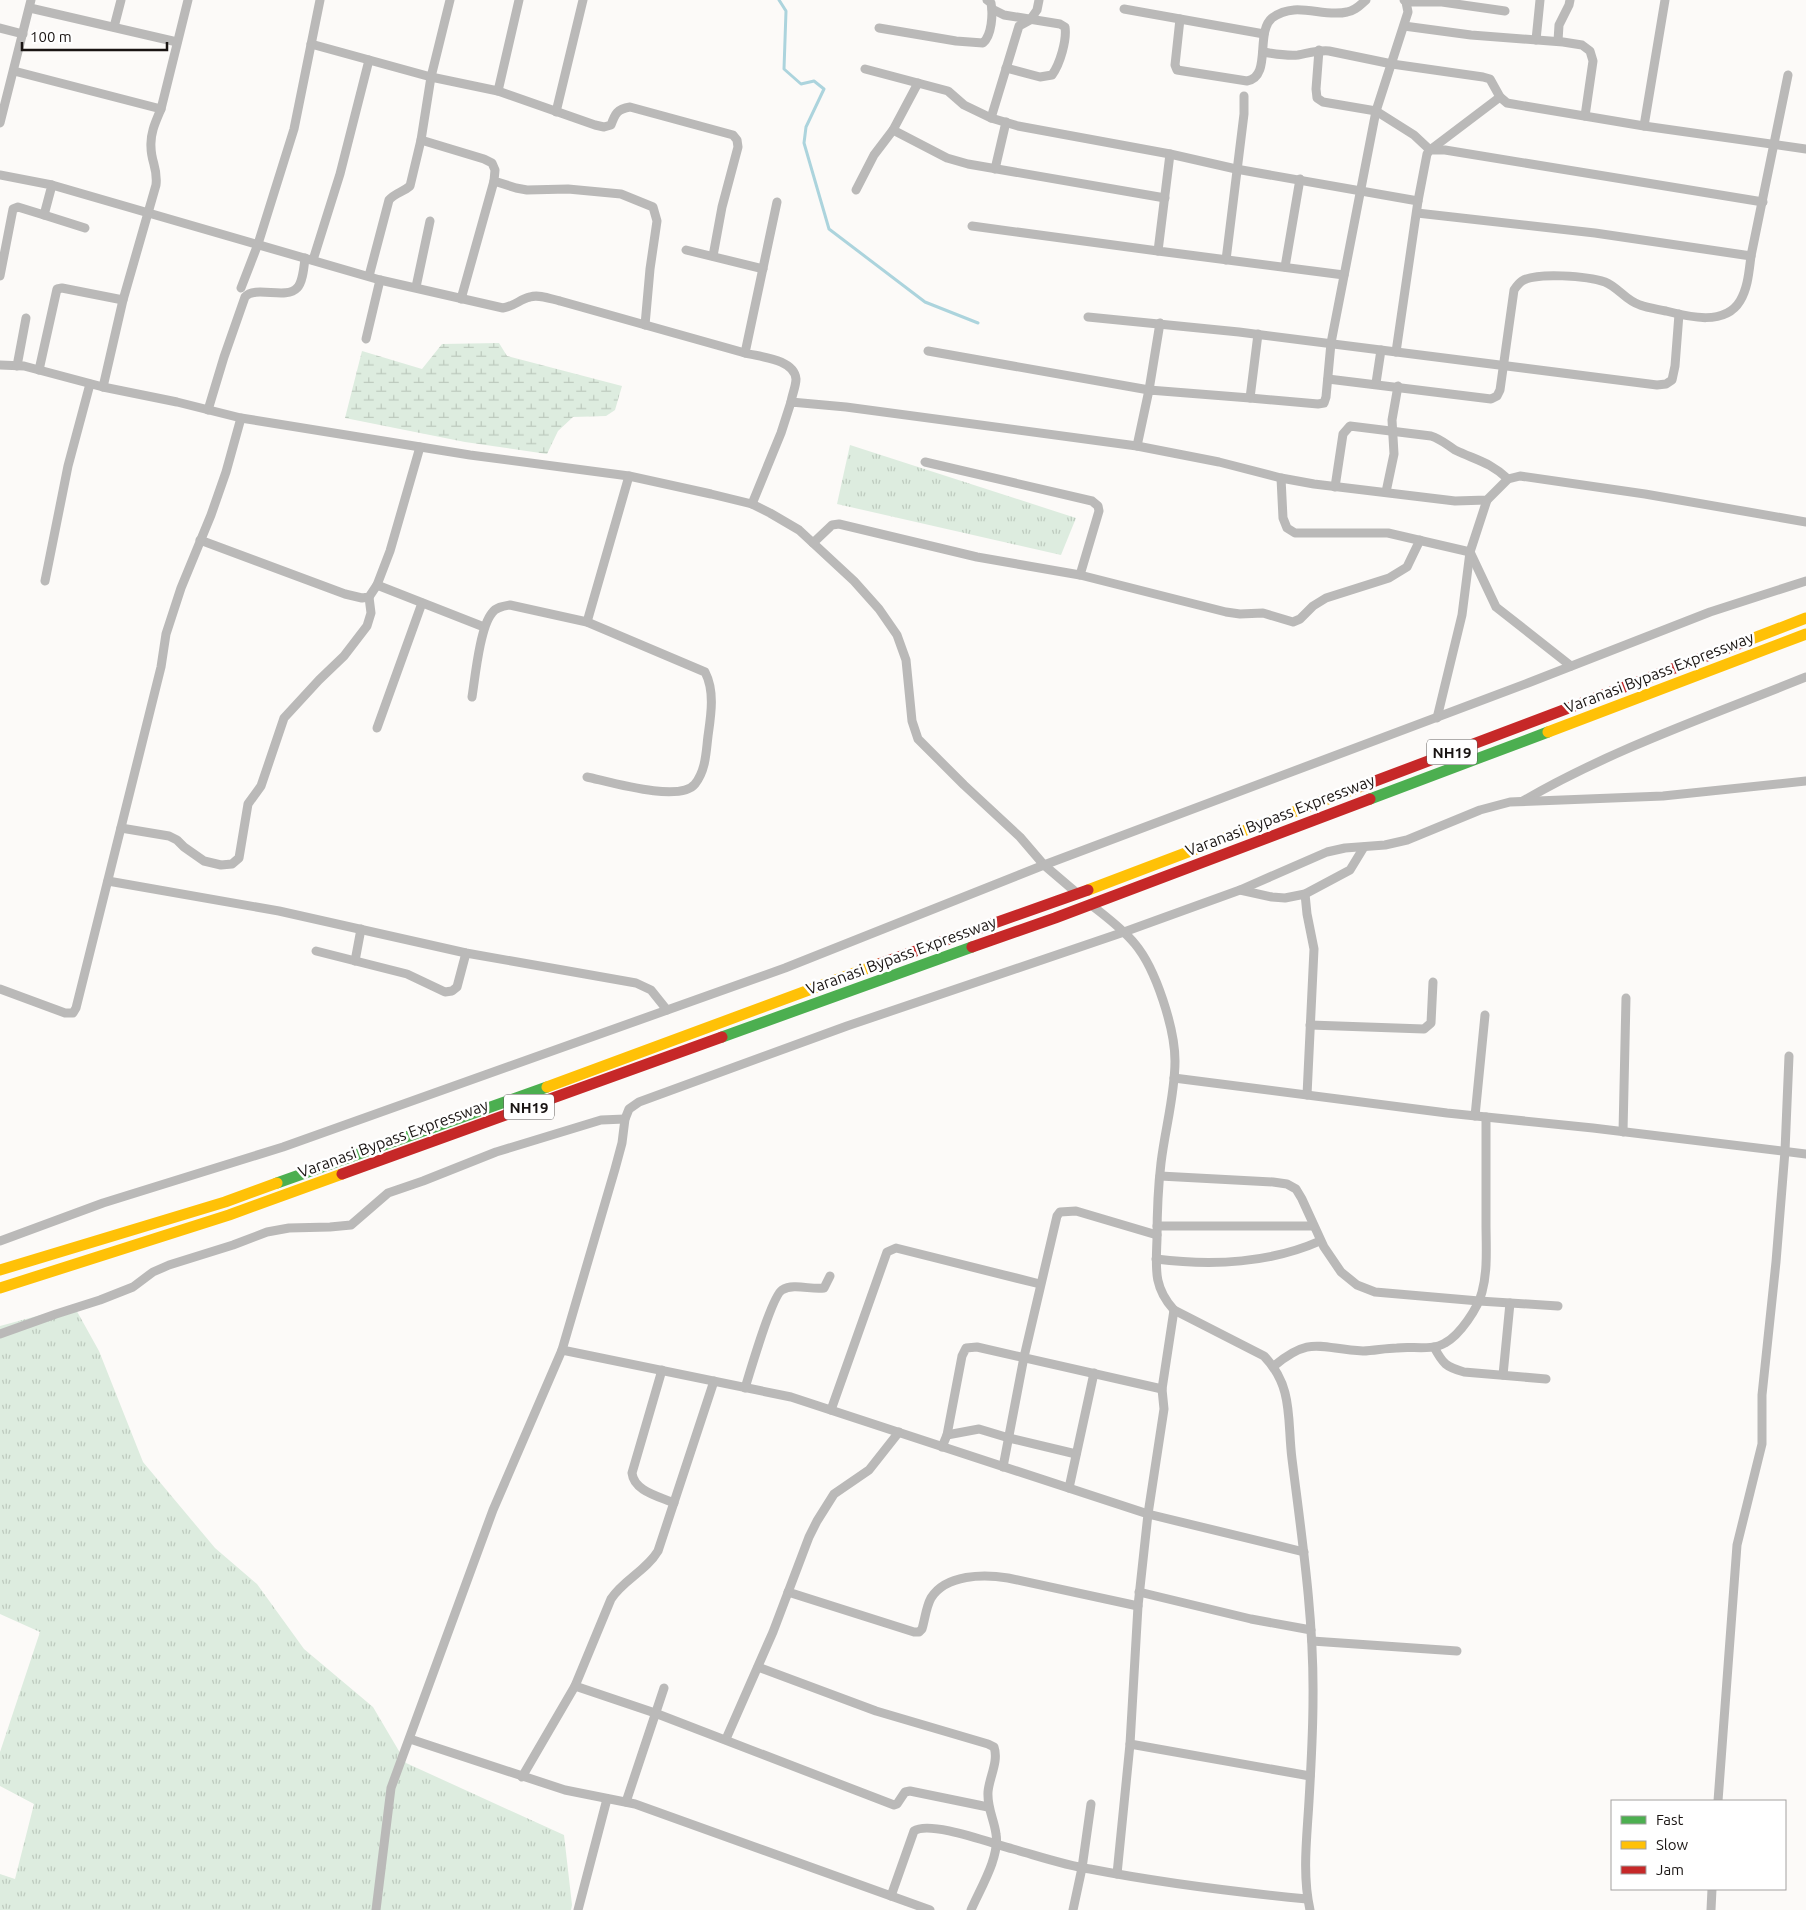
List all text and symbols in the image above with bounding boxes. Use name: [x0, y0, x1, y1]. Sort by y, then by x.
scale bar: [22, 20, 168, 52]
text: 100 m: [30, 28, 72, 45]
street label: Varanasi Bypass Expressway: [1562, 627, 1756, 716]
road number: NH19: [1427, 740, 1477, 764]
street label: Varanasi Bypass Expressway: [1183, 770, 1377, 859]
street label: Varanasi Bypass Expressway: [804, 912, 999, 998]
road number: NH19: [504, 1094, 554, 1120]
street label: Varanasi Bypass Expressway: [296, 1095, 491, 1181]
legend: [1611, 1800, 1786, 1890]
text: Fast: [1656, 1811, 1684, 1828]
text: Slow: [1656, 1836, 1689, 1853]
text: Jam: [1656, 1861, 1684, 1878]

